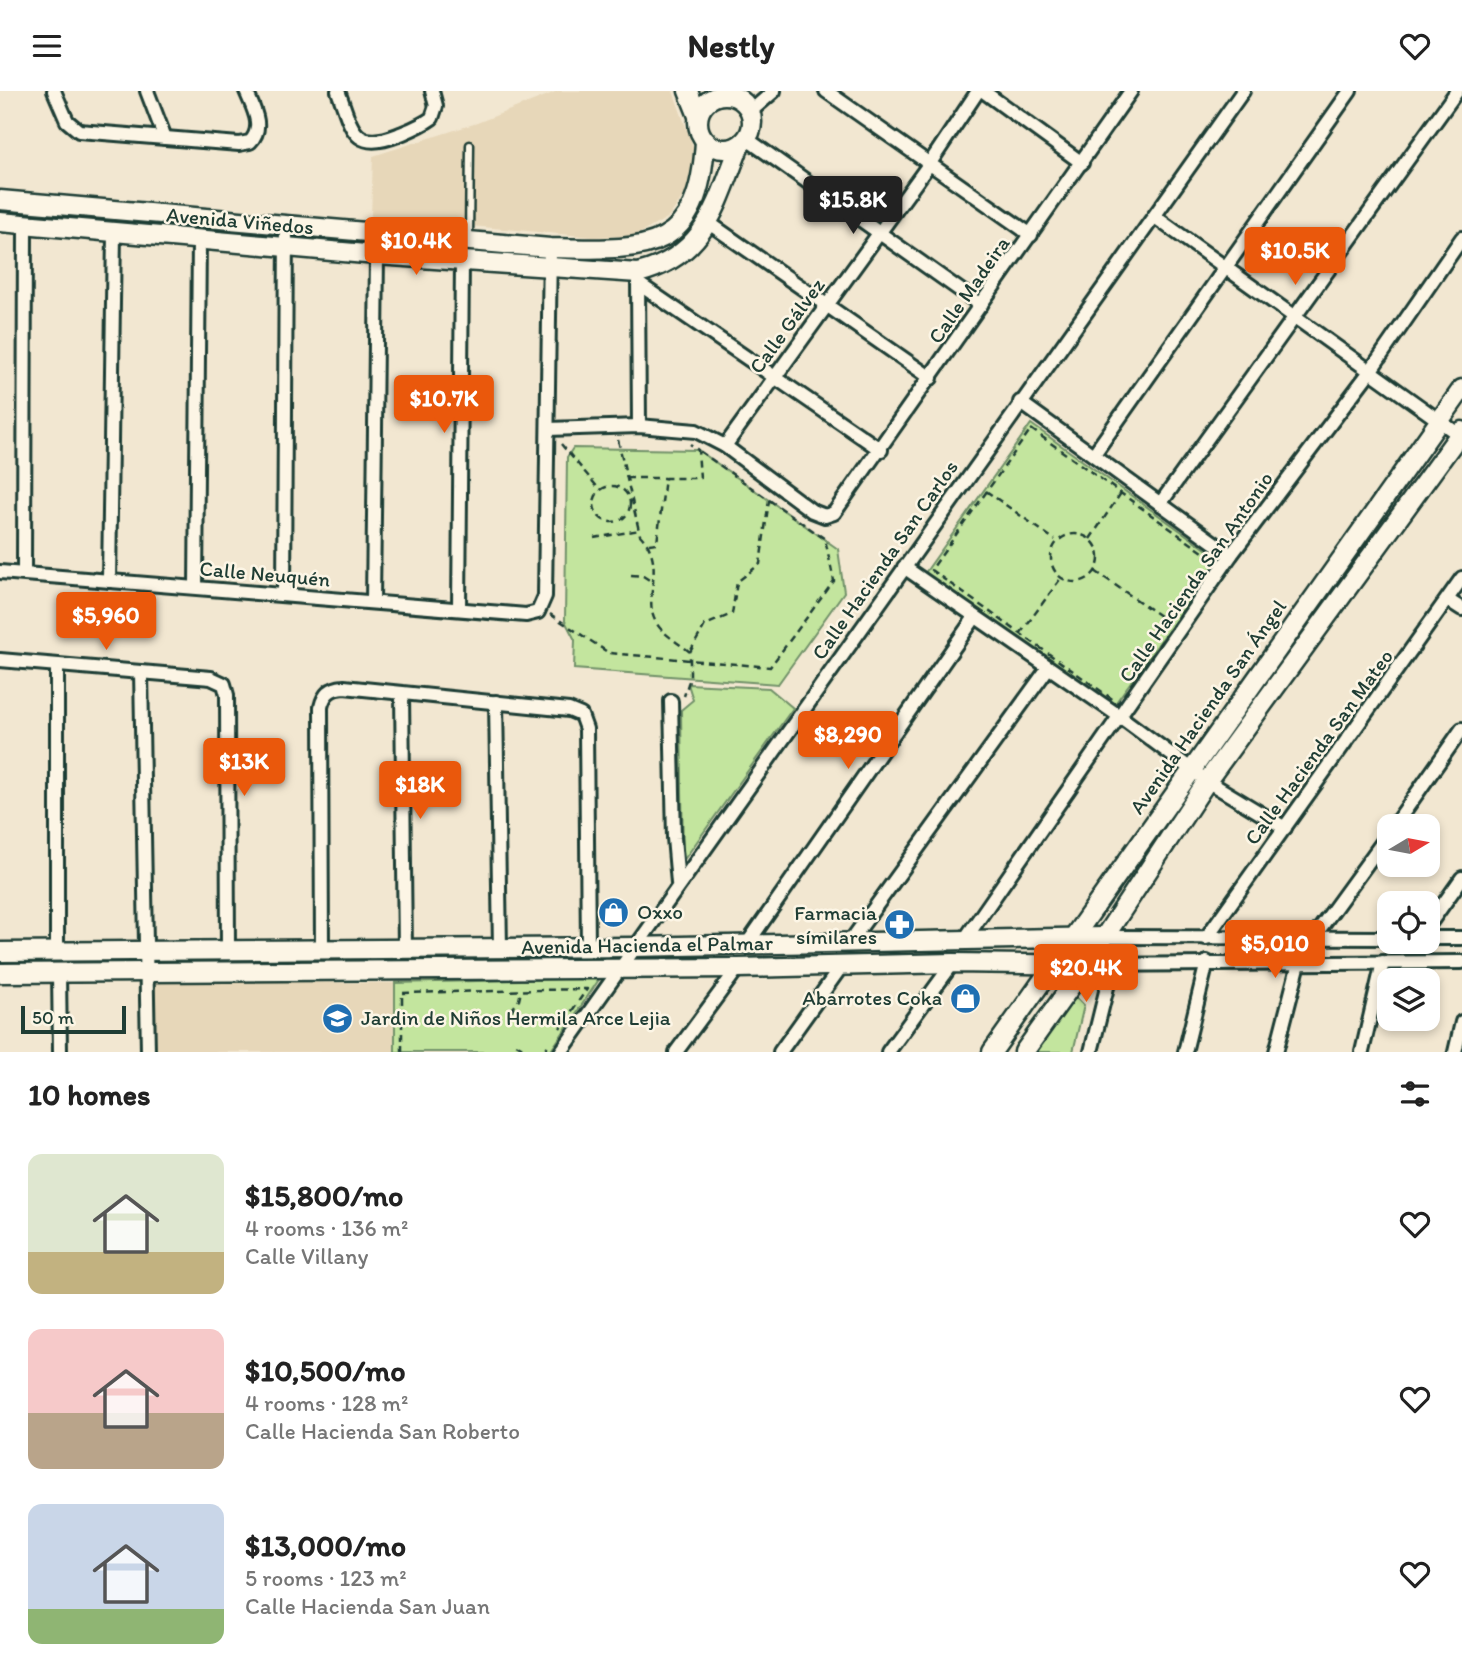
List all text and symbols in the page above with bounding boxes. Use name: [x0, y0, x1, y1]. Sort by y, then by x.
icon: menu: [28, 27, 66, 65]
text: Nestly: [687, 27, 775, 65]
icon: heart: [1396, 27, 1434, 65]
pin: $15.8K: [796, 177, 910, 236]
text: $15.8K: [819, 185, 887, 213]
street label: Avenida Viñedos: [165, 202, 315, 239]
pin: $10.4K: [359, 218, 473, 277]
text: $10.4K: [381, 226, 451, 254]
pin: $10.5K: [1238, 227, 1352, 287]
street label: Calle Madeira: [923, 231, 1015, 348]
text: $10.5K: [1261, 236, 1329, 264]
street label: Calle Gálvez: [744, 273, 830, 378]
pin: $10.7K: [387, 375, 501, 435]
text: $10.7K: [410, 384, 478, 412]
street label: Calle Hacienda San Carlos: [806, 455, 963, 664]
street label: Calle Hacienda San Antonio: [1113, 466, 1278, 687]
street label: Calle Neuquén: [199, 555, 332, 592]
pin: $5,960: [49, 593, 163, 652]
street label: Avenida Hacienda San Ángel: [1124, 595, 1291, 819]
text: $5,960: [72, 601, 140, 629]
street label: Calle Hacienda San Mateo: [1239, 644, 1398, 849]
pin: $8,290: [791, 711, 905, 771]
text: $8,290: [814, 720, 882, 748]
pin: $13K: [203, 739, 285, 798]
text: $13K: [219, 747, 269, 775]
pin: $18K: [379, 761, 461, 821]
text: $18K: [395, 770, 445, 798]
north arrow: [1377, 814, 1440, 877]
map controls: [1377, 814, 1440, 1031]
button: locate: [1377, 891, 1440, 954]
shop icon: Oxxo: [597, 895, 631, 929]
place label: Oxxo: [637, 899, 683, 924]
place label: Farmacia símilares: [794, 900, 877, 949]
pharmacy icon: Farmacia símilares: [883, 908, 917, 942]
pin: $5,010: [1218, 921, 1332, 980]
text: $5,010: [1241, 929, 1309, 957]
street label: Avenida Hacienda el Palmar: [521, 930, 774, 959]
pin: $20.4K: [1029, 944, 1143, 1004]
text: $20.4K: [1050, 953, 1122, 981]
button: layers: [1377, 968, 1440, 1031]
shop icon: Abarrotes Coka: [948, 981, 982, 1015]
place label: Abarrotes Coka: [802, 985, 942, 1010]
school or university icon: Jardin de Niños Hermila Arce Lejia: [321, 1001, 355, 1035]
scale bar: [21, 1003, 126, 1035]
place label: Jardin de Niños Hermila Arce Lejia: [361, 1005, 671, 1030]
text: 50 m: [32, 1006, 74, 1029]
icon: filters: [1396, 1075, 1434, 1113]
text: 10 homes: [28, 1076, 151, 1113]
text: $15,800/mo: [245, 1177, 403, 1214]
icon: home: [84, 1182, 168, 1266]
icon: heart: [1396, 1205, 1434, 1243]
text: 4 rooms · 136 m²: [245, 1214, 408, 1242]
text: Calle Villany: [245, 1242, 368, 1270]
text: $10,500/mo: [245, 1352, 406, 1389]
icon: home: [84, 1357, 168, 1441]
icon: heart: [1396, 1380, 1434, 1418]
text: 4 rooms · 128 m²: [245, 1389, 408, 1417]
text: Calle Hacienda San Roberto: [245, 1417, 520, 1445]
text: $13,000/mo: [245, 1527, 406, 1564]
icon: home: [84, 1532, 168, 1616]
icon: heart: [1396, 1555, 1434, 1593]
text: 5 rooms · 123 m²: [245, 1564, 407, 1592]
text: Calle Hacienda San Juan: [245, 1592, 490, 1620]

